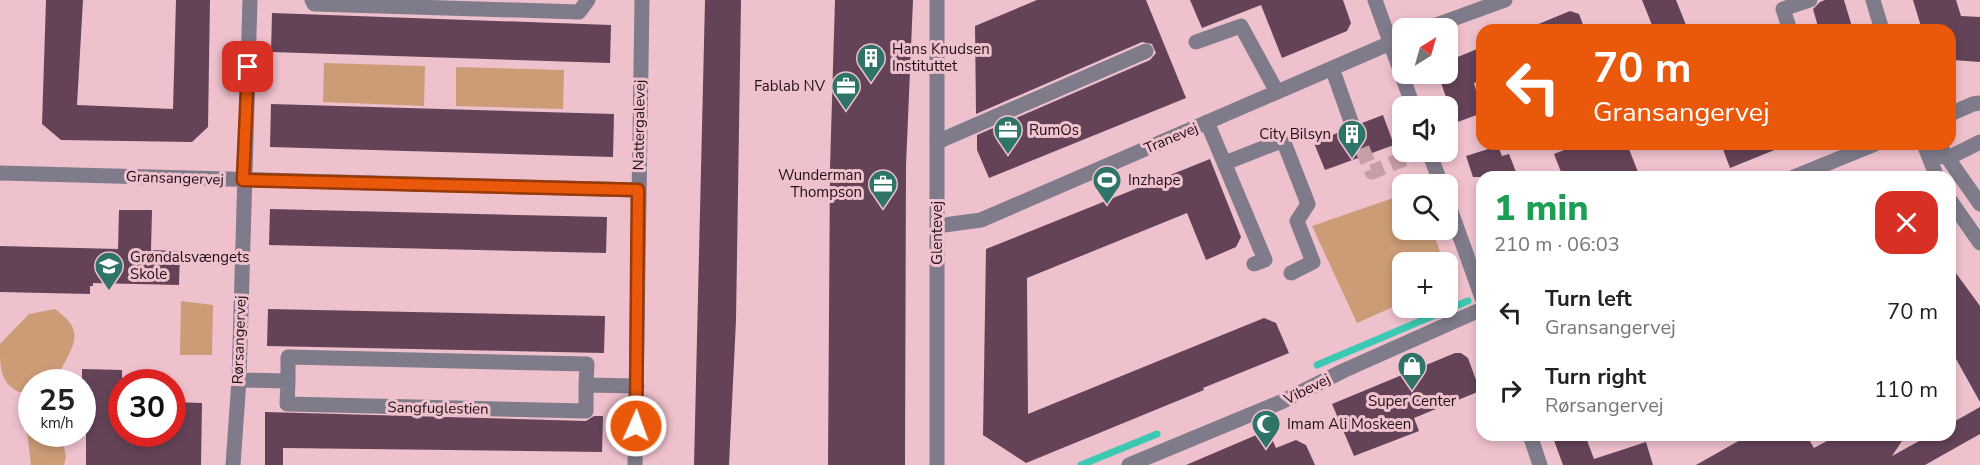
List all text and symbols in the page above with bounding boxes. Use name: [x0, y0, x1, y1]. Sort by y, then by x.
north arrow: [1392, 18, 1458, 84]
map controls: [1392, 18, 1458, 318]
place label: Hans Knudsen Instituttet: [892, 39, 990, 76]
text: 70 m: [1593, 40, 1692, 97]
pin: [222, 41, 273, 92]
building icon: Hans Knudsen Instituttet: [855, 42, 887, 84]
icon: left: [1494, 48, 1572, 126]
icon: arrive: [231, 50, 264, 83]
office icon: Fablab NV: [830, 70, 862, 112]
place label: Fablab NV: [754, 76, 826, 96]
street label: Nattergalevej: [628, 80, 650, 170]
text: Gransangervej: [1593, 94, 1770, 131]
button: sound: [1392, 96, 1458, 162]
office icon: RumOs: [992, 114, 1024, 156]
street label: Tranevej: [1141, 118, 1201, 158]
building icon: City Bilsyn: [1336, 118, 1368, 160]
place label: RumOs: [1029, 120, 1079, 140]
place label: City Bilsyn: [1259, 124, 1331, 144]
sports icon: Inzhape: [1091, 164, 1123, 206]
place label: Wunderman Thompson: [778, 165, 862, 202]
street label: Gransangervej: [126, 166, 224, 190]
office icon: Wunderman Thompson: [867, 168, 899, 210]
place label: Inzhape: [1128, 170, 1181, 190]
button: search: [1392, 174, 1458, 240]
text: 1 min: [1494, 184, 1589, 233]
button: close: [1875, 191, 1938, 254]
street label: Glentevej: [927, 201, 947, 265]
text: 210 m · 06:03: [1494, 231, 1620, 258]
place label: Grøndalsvængets Skole: [130, 247, 249, 284]
school or university icon: Grøndalsvængets Skole: [93, 250, 125, 292]
button: +: [1392, 252, 1458, 318]
text: Turn left: [1545, 284, 1632, 314]
street label: Rørsangervej: [227, 295, 251, 385]
icon: left: [1494, 296, 1527, 329]
text: 70 m: [1887, 297, 1938, 327]
text: Gransangervej: [1545, 314, 1676, 341]
shop icon: Super Center: [1396, 350, 1428, 392]
text: Turn right: [1545, 362, 1646, 392]
speed limit sign: 30: [108, 369, 186, 447]
street label: Vibevej: [1279, 369, 1334, 410]
icon: right: [1494, 374, 1527, 407]
text: 110 m: [1874, 375, 1938, 405]
text: 25: [39, 380, 75, 421]
place label: Super Center: [1368, 391, 1457, 411]
text: Rørsangervej: [1545, 392, 1664, 419]
position arrow: [604, 394, 668, 458]
street label: Sangfuglestien: [387, 397, 489, 419]
mosque icon: Imam Ali Moskeen: [1250, 408, 1282, 450]
text: km/h: [40, 413, 74, 433]
place label: Imam Ali Moskeen: [1287, 414, 1411, 434]

